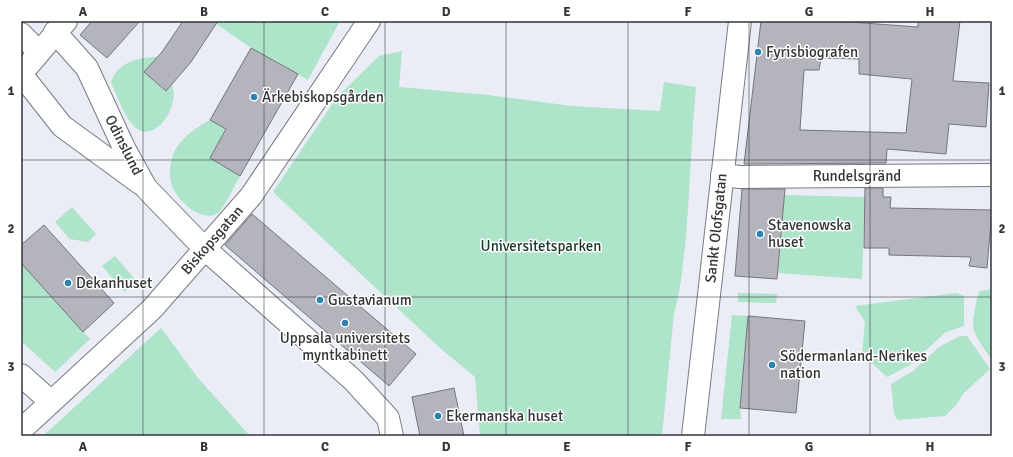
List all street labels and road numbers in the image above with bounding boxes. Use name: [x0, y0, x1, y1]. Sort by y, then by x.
street label: Odinslund: [101, 112, 147, 178]
street label: Rundelsgränd: [813, 167, 901, 185]
street label: Sankt Olofsgatan: [701, 172, 731, 284]
street label: Biskopsgatan: [177, 202, 247, 278]

